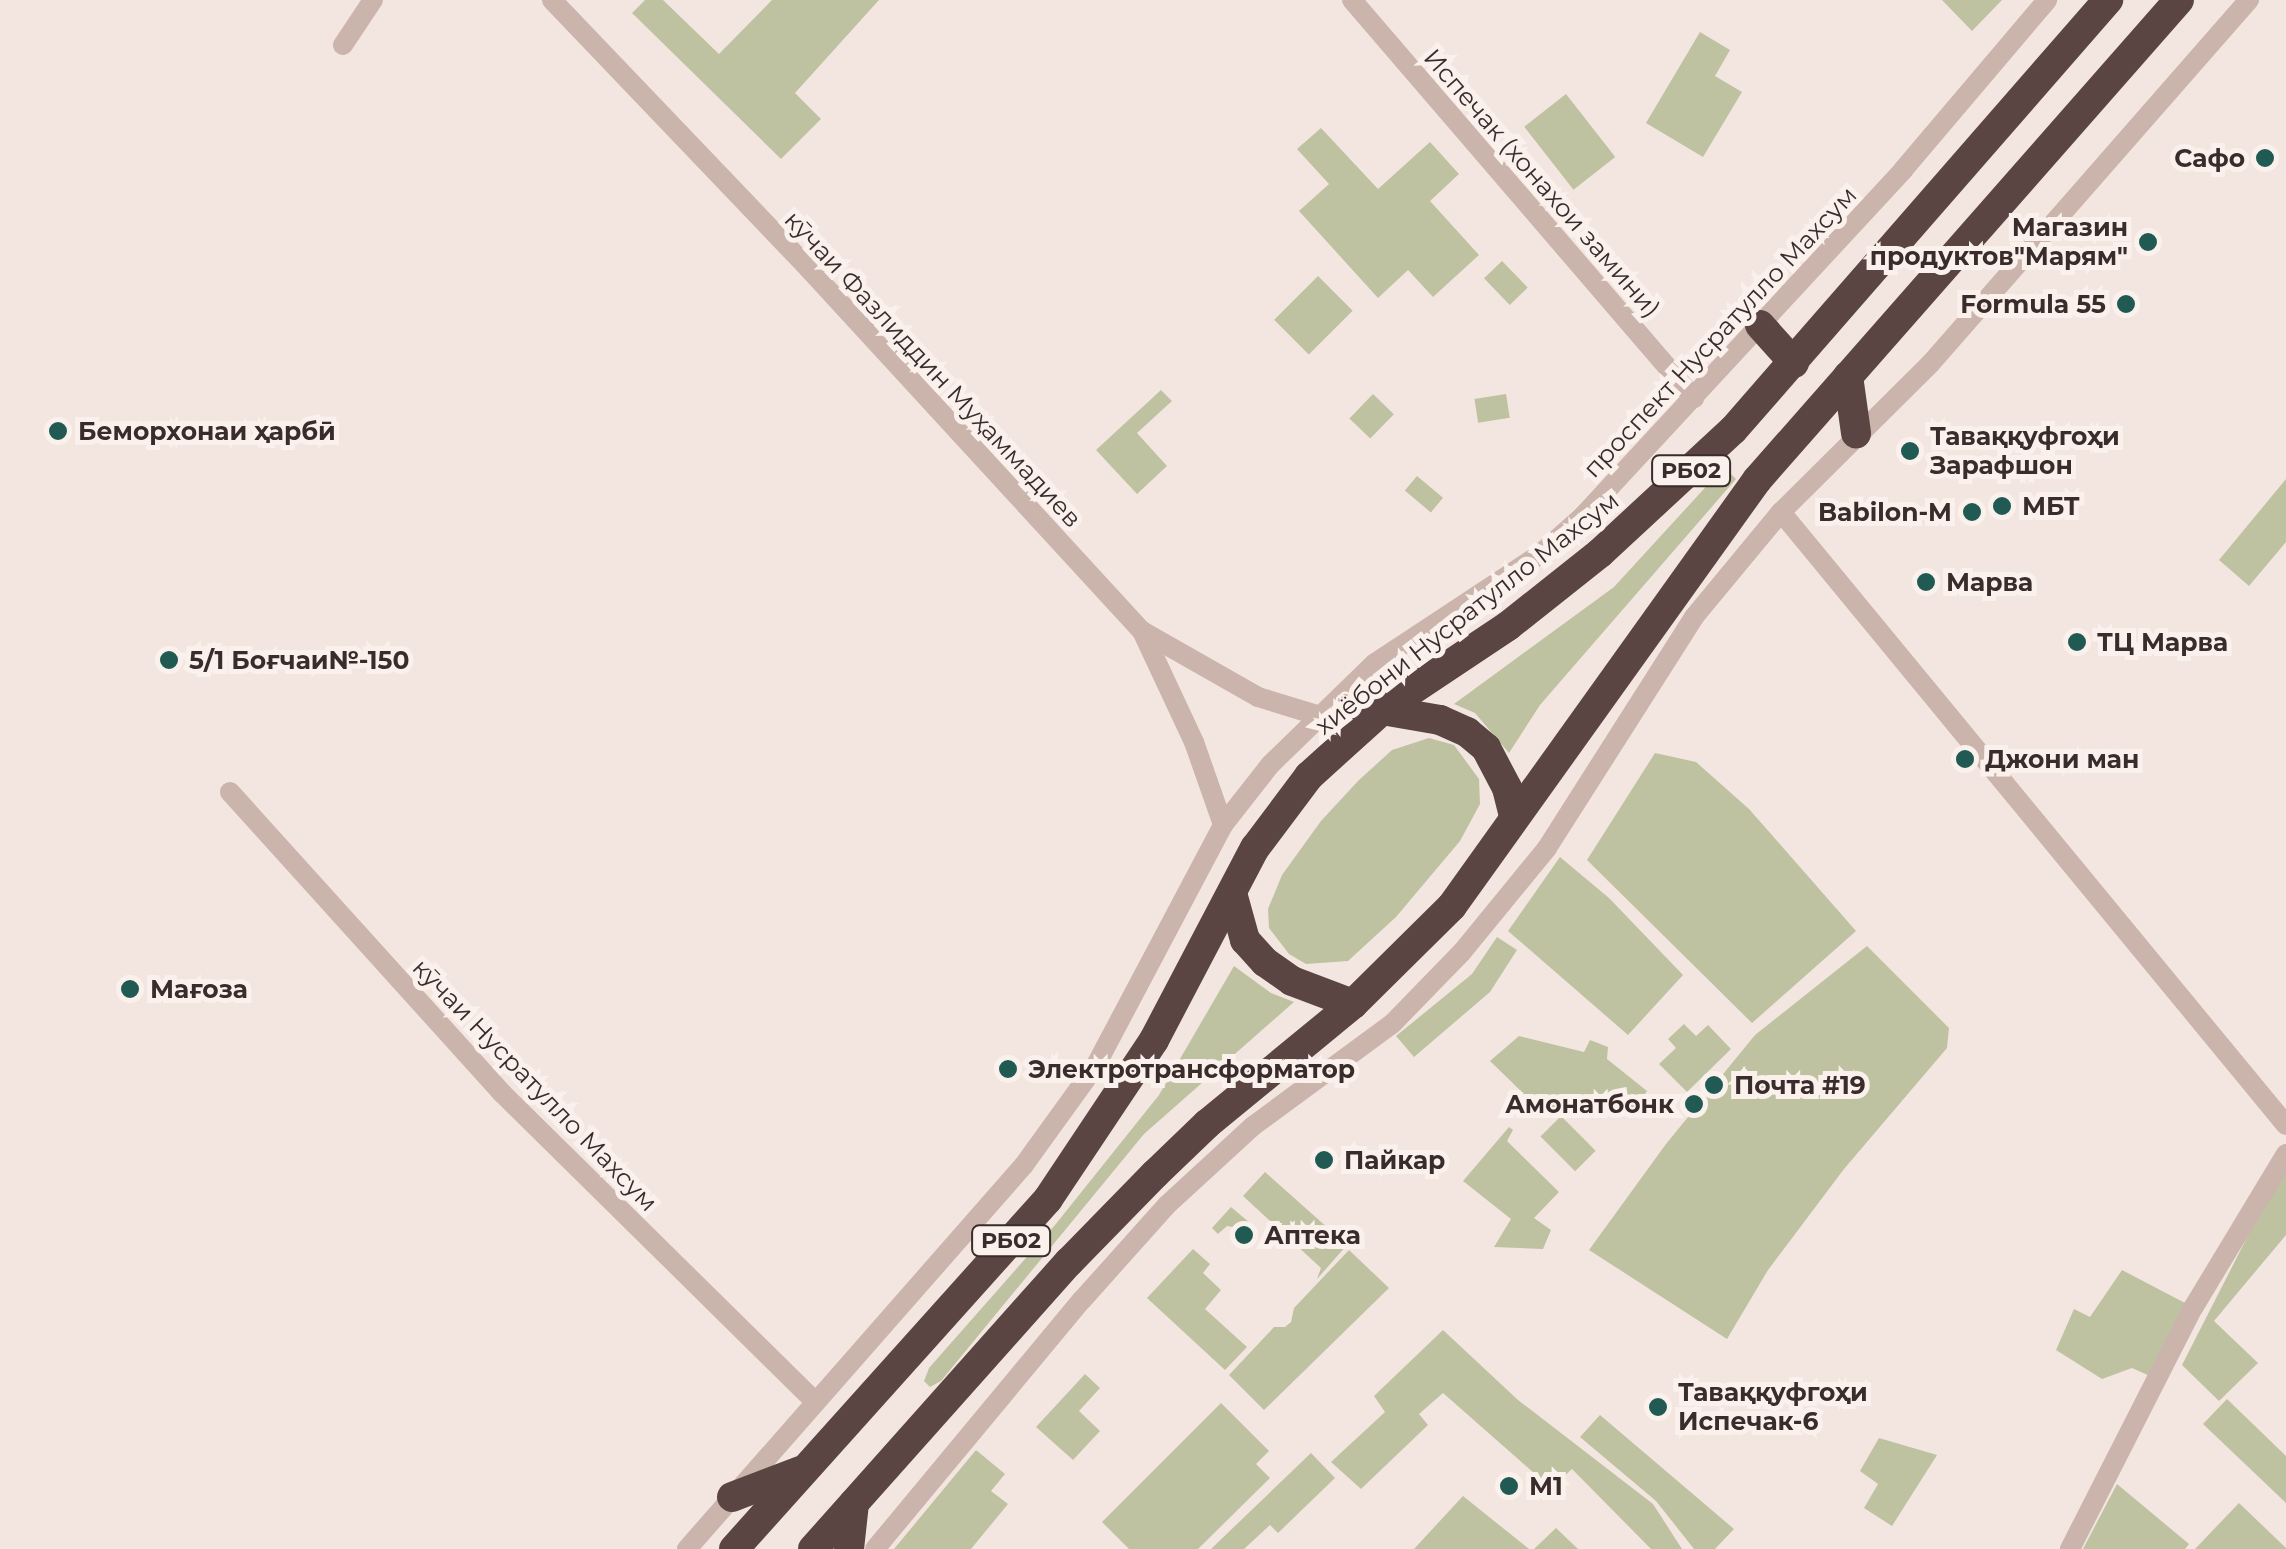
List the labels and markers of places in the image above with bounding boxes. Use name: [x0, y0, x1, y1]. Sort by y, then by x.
place label: Сафо: [2174, 143, 2245, 173]
marker: Сафо: [2254, 147, 2276, 169]
place label: Магазин продуктов"Марям": [1870, 213, 2128, 272]
marker: Магазин продуктов"Марям": [2137, 231, 2159, 253]
place label: Formula 55: [1960, 289, 2106, 319]
marker: Formula 55: [2115, 293, 2137, 315]
place label: Беморхонаи ҳарбӣ: [78, 416, 336, 446]
marker: Беморхонаи ҳарбӣ: [47, 420, 69, 442]
place label: Таваққуфгоҳи Зарафшон: [1930, 422, 2120, 481]
marker: Таваққуфгоҳи Зарафшон: [1899, 440, 1921, 462]
place label: МБТ: [2022, 491, 2080, 521]
marker: МБТ: [1991, 495, 2013, 517]
place label: Babilon-M: [1818, 497, 1952, 527]
marker: Babilon-M: [1961, 501, 1983, 523]
place label: Марва: [1946, 567, 2033, 597]
marker: Марва: [1915, 571, 1937, 593]
place label: ТЦ Марва: [2097, 627, 2228, 657]
marker: ТЦ Марва: [2066, 631, 2088, 653]
place label: 5/1 Боғчаи№-150: [189, 645, 410, 675]
marker: 5/1 Боғчаи№-150: [158, 649, 180, 671]
place label: Джони ман: [1985, 744, 2139, 774]
marker: Джони ман: [1954, 748, 1976, 770]
place label: Мағоза: [150, 974, 248, 1004]
marker: Мағоза: [119, 978, 141, 1000]
place label: Электротрансформатор: [1028, 1054, 1355, 1084]
marker: Электротрансформатор: [997, 1058, 1019, 1080]
place label: Почта #19: [1734, 1070, 1866, 1100]
marker: Почта #19: [1703, 1074, 1725, 1096]
place label: Амонатбонк: [1505, 1089, 1674, 1119]
marker: Амонатбонк: [1683, 1093, 1705, 1115]
place label: Пайкар: [1344, 1145, 1445, 1175]
marker: Пайкар: [1313, 1149, 1335, 1171]
place label: Аптека: [1264, 1220, 1361, 1250]
marker: Аптека: [1233, 1224, 1255, 1246]
place label: Таваққуфгоҳи Испечак-6: [1678, 1378, 1868, 1437]
marker: Таваққуфгоҳи Испечак-6: [1647, 1396, 1669, 1418]
place label: М1: [1529, 1471, 1563, 1501]
marker: М1: [1498, 1475, 1520, 1497]

